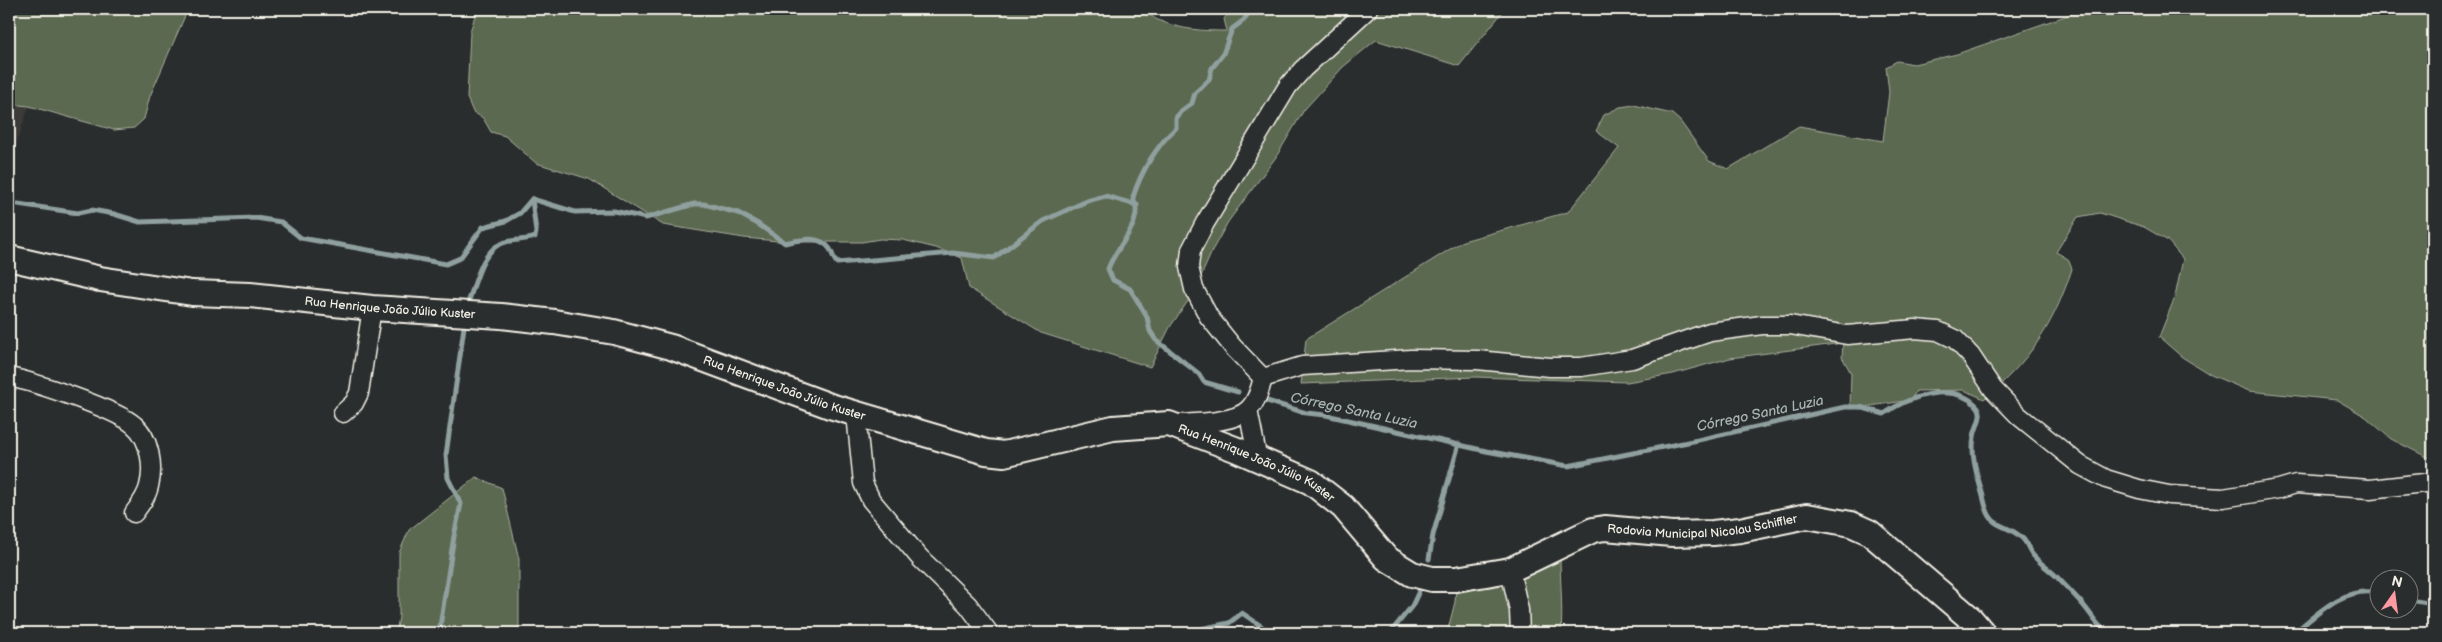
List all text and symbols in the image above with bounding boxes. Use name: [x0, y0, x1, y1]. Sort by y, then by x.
street label: Rua Henrique João Júlio Kuster: [304, 294, 476, 322]
street label: Rua Henrique João Júlio Kuster: [701, 353, 868, 424]
water label: Córrego Santa Luzia: [1289, 389, 1419, 432]
water label: Córrego Santa Luzia: [1695, 392, 1825, 435]
street label: Rua Henrique João Júlio Kuster: [1176, 421, 1338, 506]
street label: Rodovia Municipal Nicolau Schiffler: [1607, 511, 1799, 542]
north arrow: [2370, 570, 2420, 620]
text: N: [2390, 572, 2404, 591]

